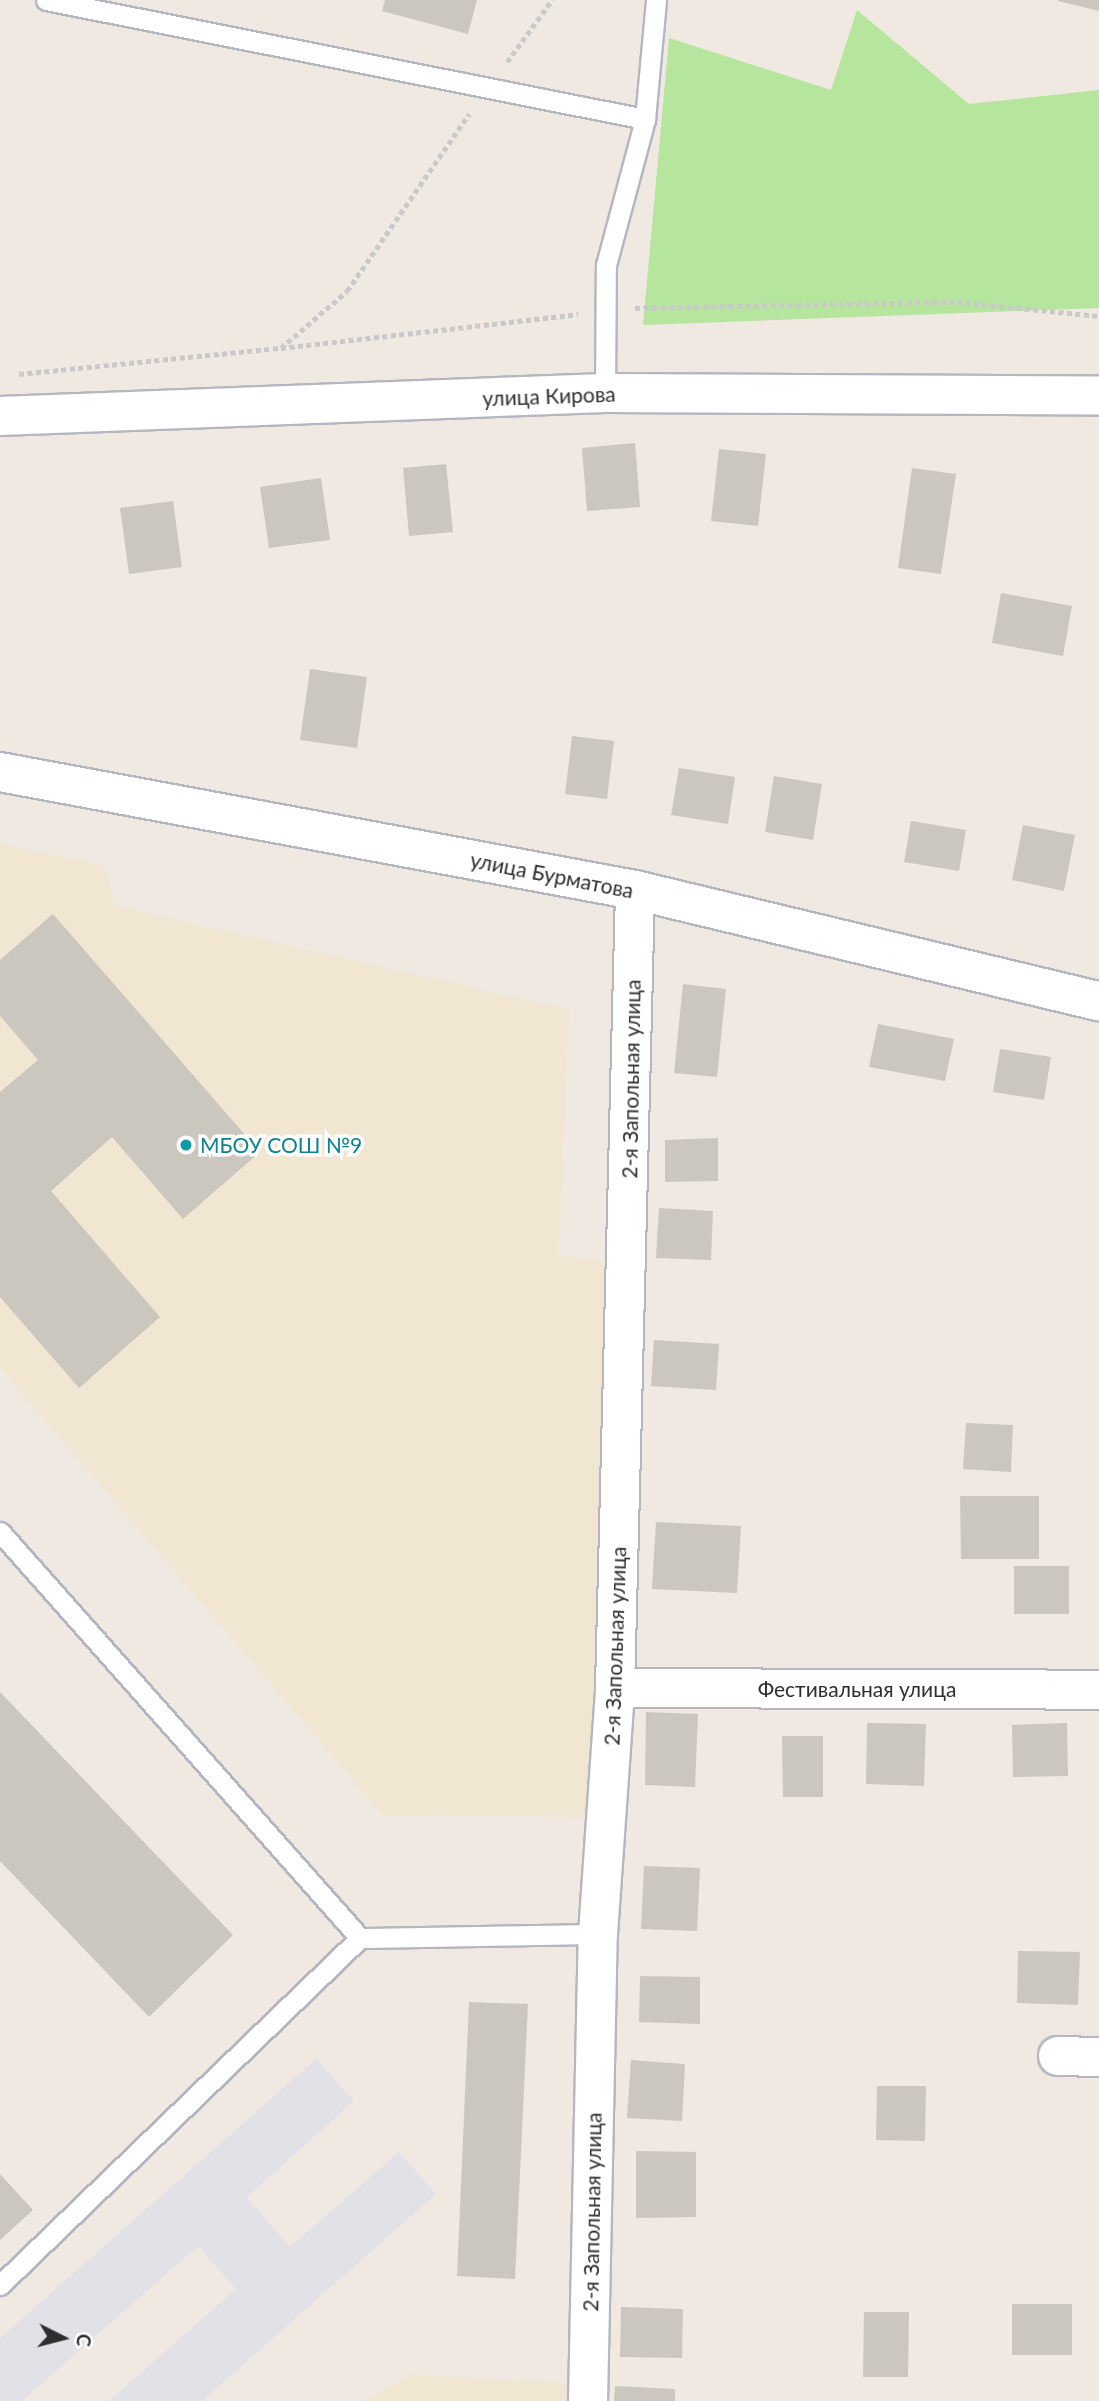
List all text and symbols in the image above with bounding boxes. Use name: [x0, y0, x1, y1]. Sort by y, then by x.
street label: улица Кирова: [482, 381, 616, 411]
street label: улица Бурматова: [468, 847, 636, 903]
street label: 2-я Запольная улица: [617, 979, 645, 1179]
place label: МБОУ СОШ №9: [200, 1132, 362, 1158]
marker: МБОУ СОШ №9: [178, 1137, 194, 1153]
street label: 2-я Запольная улица: [599, 1546, 631, 1746]
street label: Фестивальная улица: [758, 1676, 956, 1702]
street label: 2-я Запольная улица: [578, 2112, 606, 2312]
north arrow: [28, 2303, 98, 2373]
text: С: [72, 2333, 96, 2348]

